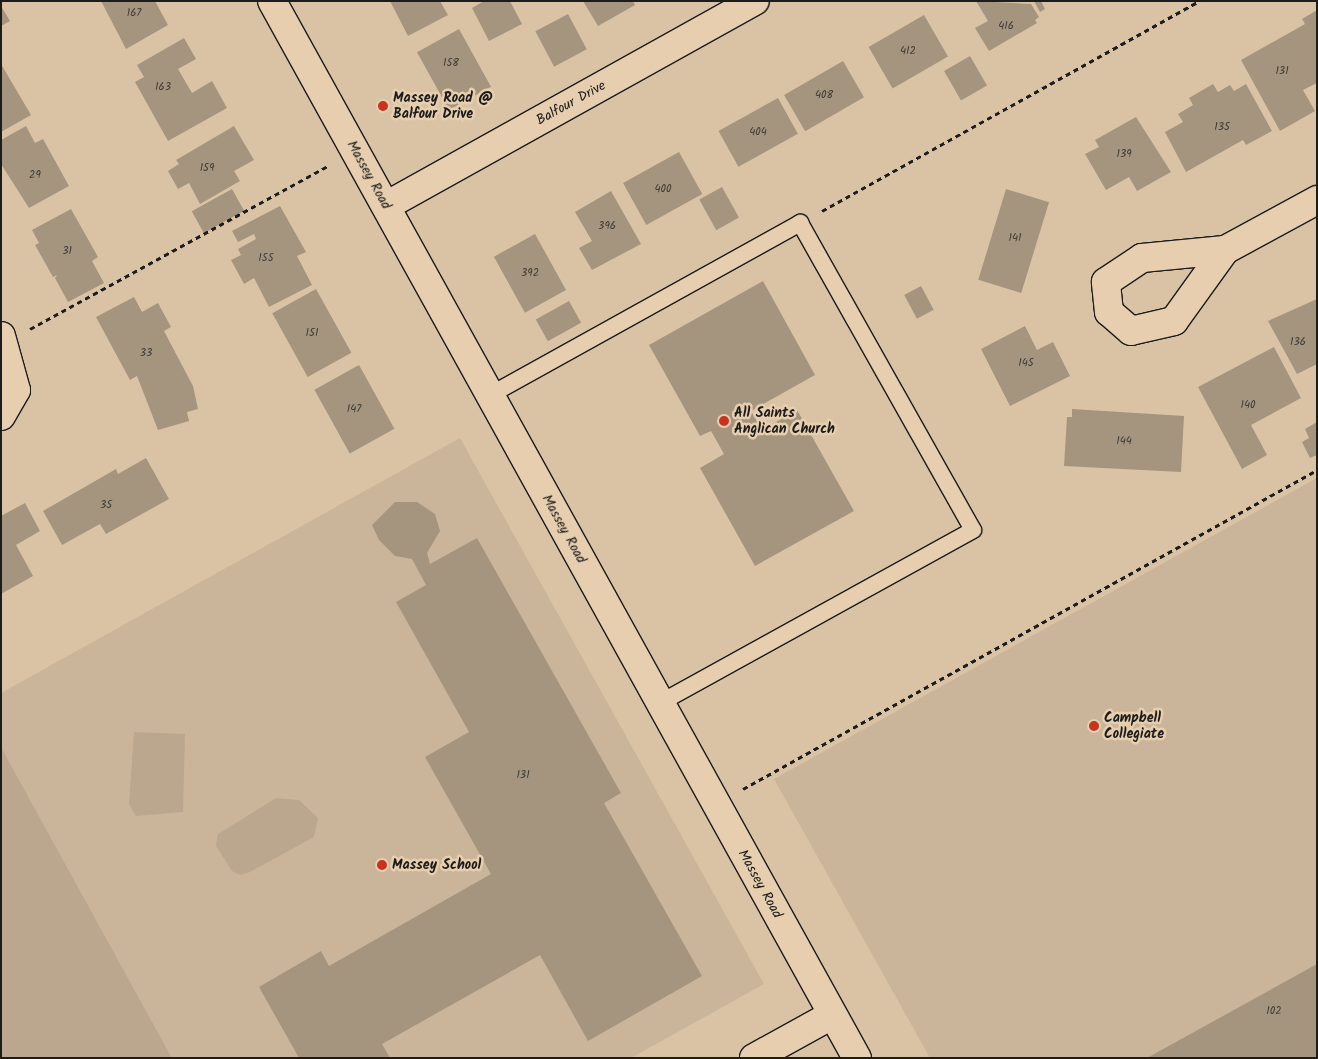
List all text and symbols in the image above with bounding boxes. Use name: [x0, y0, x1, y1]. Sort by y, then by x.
house number: 167: [127, 6, 141, 20]
house number: 416: [998, 19, 1014, 33]
house number: 412: [900, 44, 916, 58]
house number: 158: [443, 56, 459, 70]
house number: 131: [1275, 64, 1289, 78]
street label: Balfour Drive: [533, 77, 609, 129]
house number: 163: [155, 80, 171, 94]
house number: 408: [815, 88, 833, 102]
place label: Massey Road @ Balfour Drive: [393, 90, 493, 122]
marker: Massey Road @ Balfour Drive: [377, 100, 389, 112]
house number: 135: [1214, 120, 1230, 134]
house number: 404: [749, 125, 767, 139]
street label: Massey Road: [343, 138, 395, 212]
house number: 139: [1116, 147, 1132, 161]
house number: 159: [200, 161, 214, 175]
house number: 29: [29, 168, 41, 182]
house number: 400: [654, 182, 672, 196]
house number: 396: [598, 219, 616, 233]
house number: 141: [1009, 231, 1021, 245]
house number: 31: [62, 244, 72, 258]
house number: 155: [258, 251, 274, 265]
house number: 392: [521, 266, 539, 280]
house number: 151: [306, 326, 318, 340]
house number: 136: [1290, 335, 1306, 349]
house number: 33: [140, 346, 152, 360]
house number: 145: [1018, 356, 1034, 370]
house number: 140: [1240, 398, 1256, 412]
house number: 147: [347, 402, 361, 416]
place label: All Saints Anglican Church: [734, 405, 835, 438]
marker: All Saints Anglican Church: [718, 415, 730, 427]
house number: 144: [1116, 434, 1132, 448]
street label: Massey Road: [538, 492, 590, 566]
house number: 35: [100, 498, 112, 512]
place label: Campbell Collegiate: [1104, 710, 1164, 742]
marker: Campbell Collegiate: [1088, 720, 1100, 732]
house number: 131: [516, 768, 530, 782]
street label: Massey Road: [734, 847, 786, 921]
place label: Massey School: [392, 857, 481, 873]
marker: Massey School: [376, 859, 388, 871]
house number: 102: [1266, 1004, 1282, 1018]

